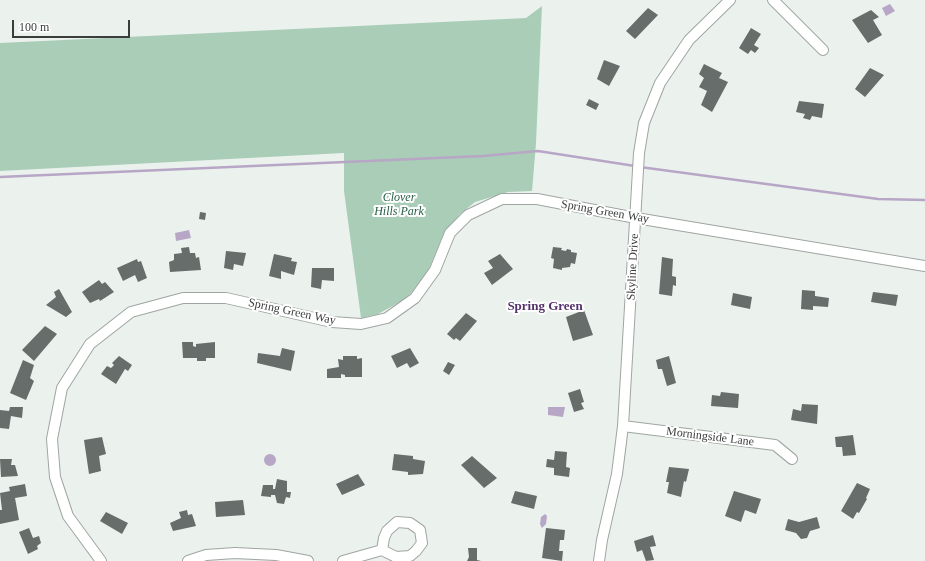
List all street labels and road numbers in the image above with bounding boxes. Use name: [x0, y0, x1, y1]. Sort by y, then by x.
street label: Spring Green Way: [560, 197, 650, 227]
street label: Skyline Drive: [624, 233, 642, 301]
street label: Spring Green Way: [247, 296, 337, 328]
street label: Morningside Lane: [665, 424, 755, 450]

